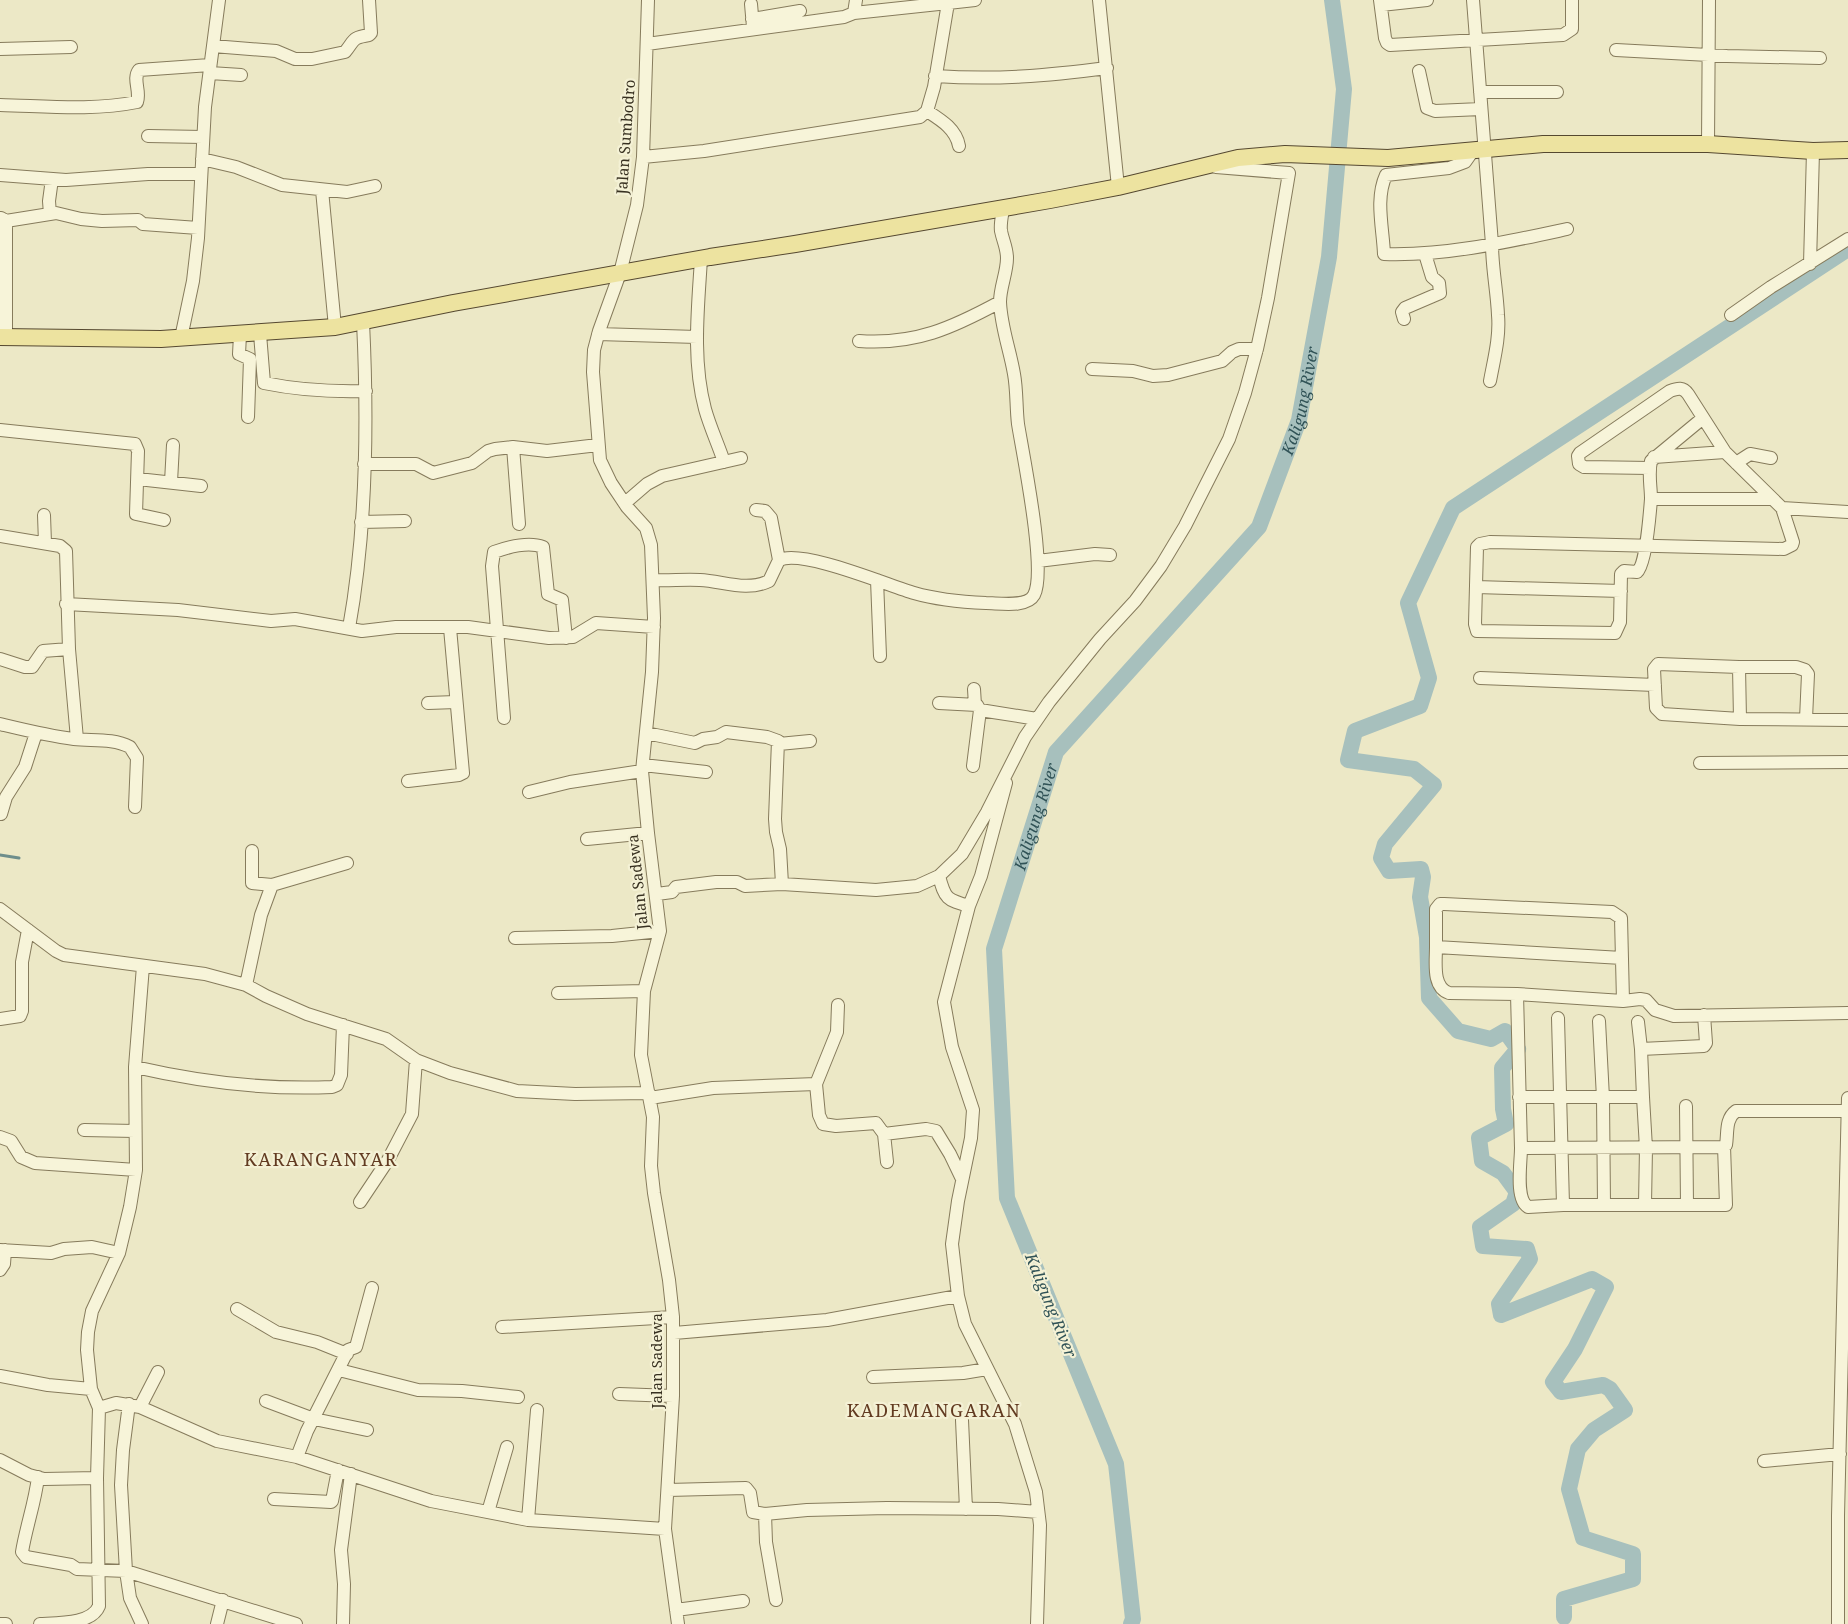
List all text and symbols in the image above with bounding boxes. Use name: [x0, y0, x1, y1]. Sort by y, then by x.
street label: Jalan Sumbodro: [611, 79, 639, 196]
water label: Kaligung River: [1276, 344, 1323, 459]
water label: Kaligung River: [1008, 760, 1063, 874]
street label: Jalan Sadewa: [622, 833, 652, 932]
district label: KARANGANYAR: [244, 1147, 398, 1171]
water label: Kaligung River: [1020, 1249, 1082, 1361]
street label: Jalan Sadewa: [646, 1313, 666, 1410]
district label: KADEMANGARAN: [847, 1398, 1021, 1422]

